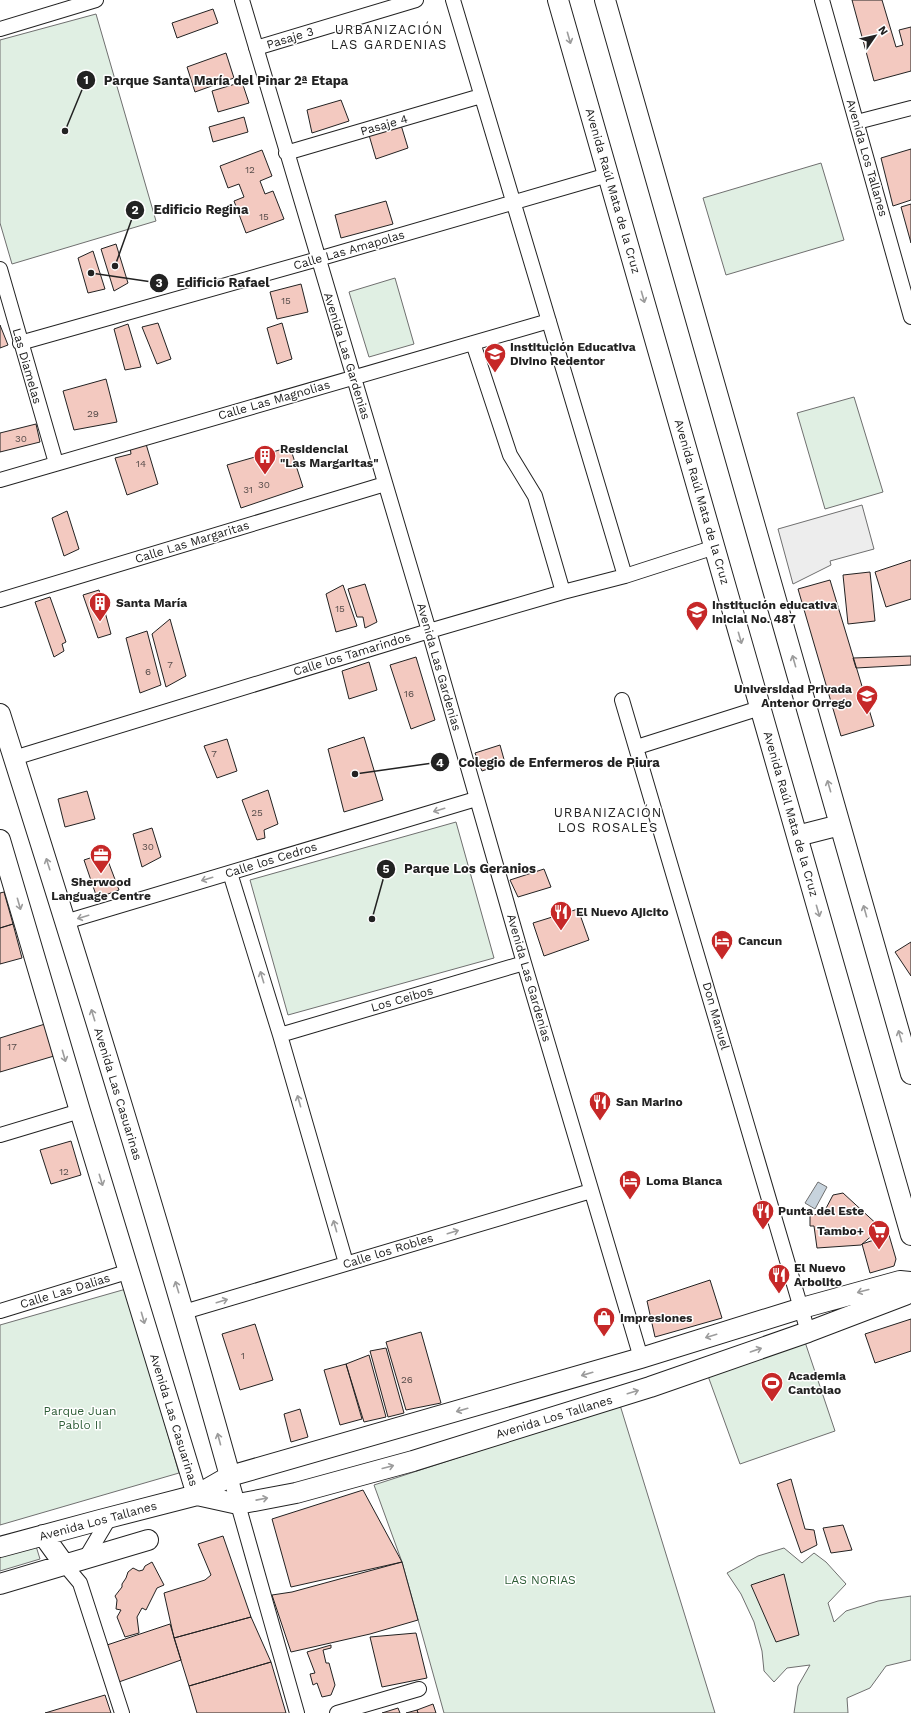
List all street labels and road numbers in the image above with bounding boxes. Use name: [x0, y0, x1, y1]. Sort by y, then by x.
street label: Pasaje 3: [265, 24, 315, 52]
street label: Avenida Los Tallanes: [844, 98, 890, 218]
street label: Avenida Raúl Mata de la Cruz: [583, 107, 643, 275]
street label: Pasaje 4: [359, 112, 409, 138]
street label: Calle Las Amapolas: [292, 227, 406, 273]
street label: Avenida Las Gardenias: [321, 291, 373, 421]
street label: Las Diamelas: [10, 327, 44, 405]
street label: Calle Las Magnolias: [216, 377, 332, 423]
street label: Avenida Raúl Mata de la Cruz: [672, 418, 732, 586]
street label: Calle Las Margaritas: [133, 518, 251, 566]
street label: Avenida Las Gardenias: [414, 602, 464, 732]
street label: Calle los Tamarindos: [292, 629, 412, 679]
street label: Avenida Raúl Mata de la Cruz: [761, 730, 821, 898]
street label: Calle los Cedros: [223, 839, 319, 881]
street label: Avenida Las Gardenias: [504, 913, 554, 1043]
street label: Don Manuel: [700, 981, 732, 1052]
street label: Los Ceibos: [369, 983, 435, 1015]
street label: Avenida Las Casuarinas: [91, 1026, 145, 1162]
street label: Calle los Robles: [341, 1231, 435, 1271]
street label: Calle Las Dalias: [18, 1271, 112, 1311]
street label: Avenida Las Casuarinas: [147, 1352, 201, 1488]
street label: Avenida Los Tallanes: [494, 1393, 614, 1441]
street label: Avenida Los Tallanes: [38, 1499, 158, 1543]

